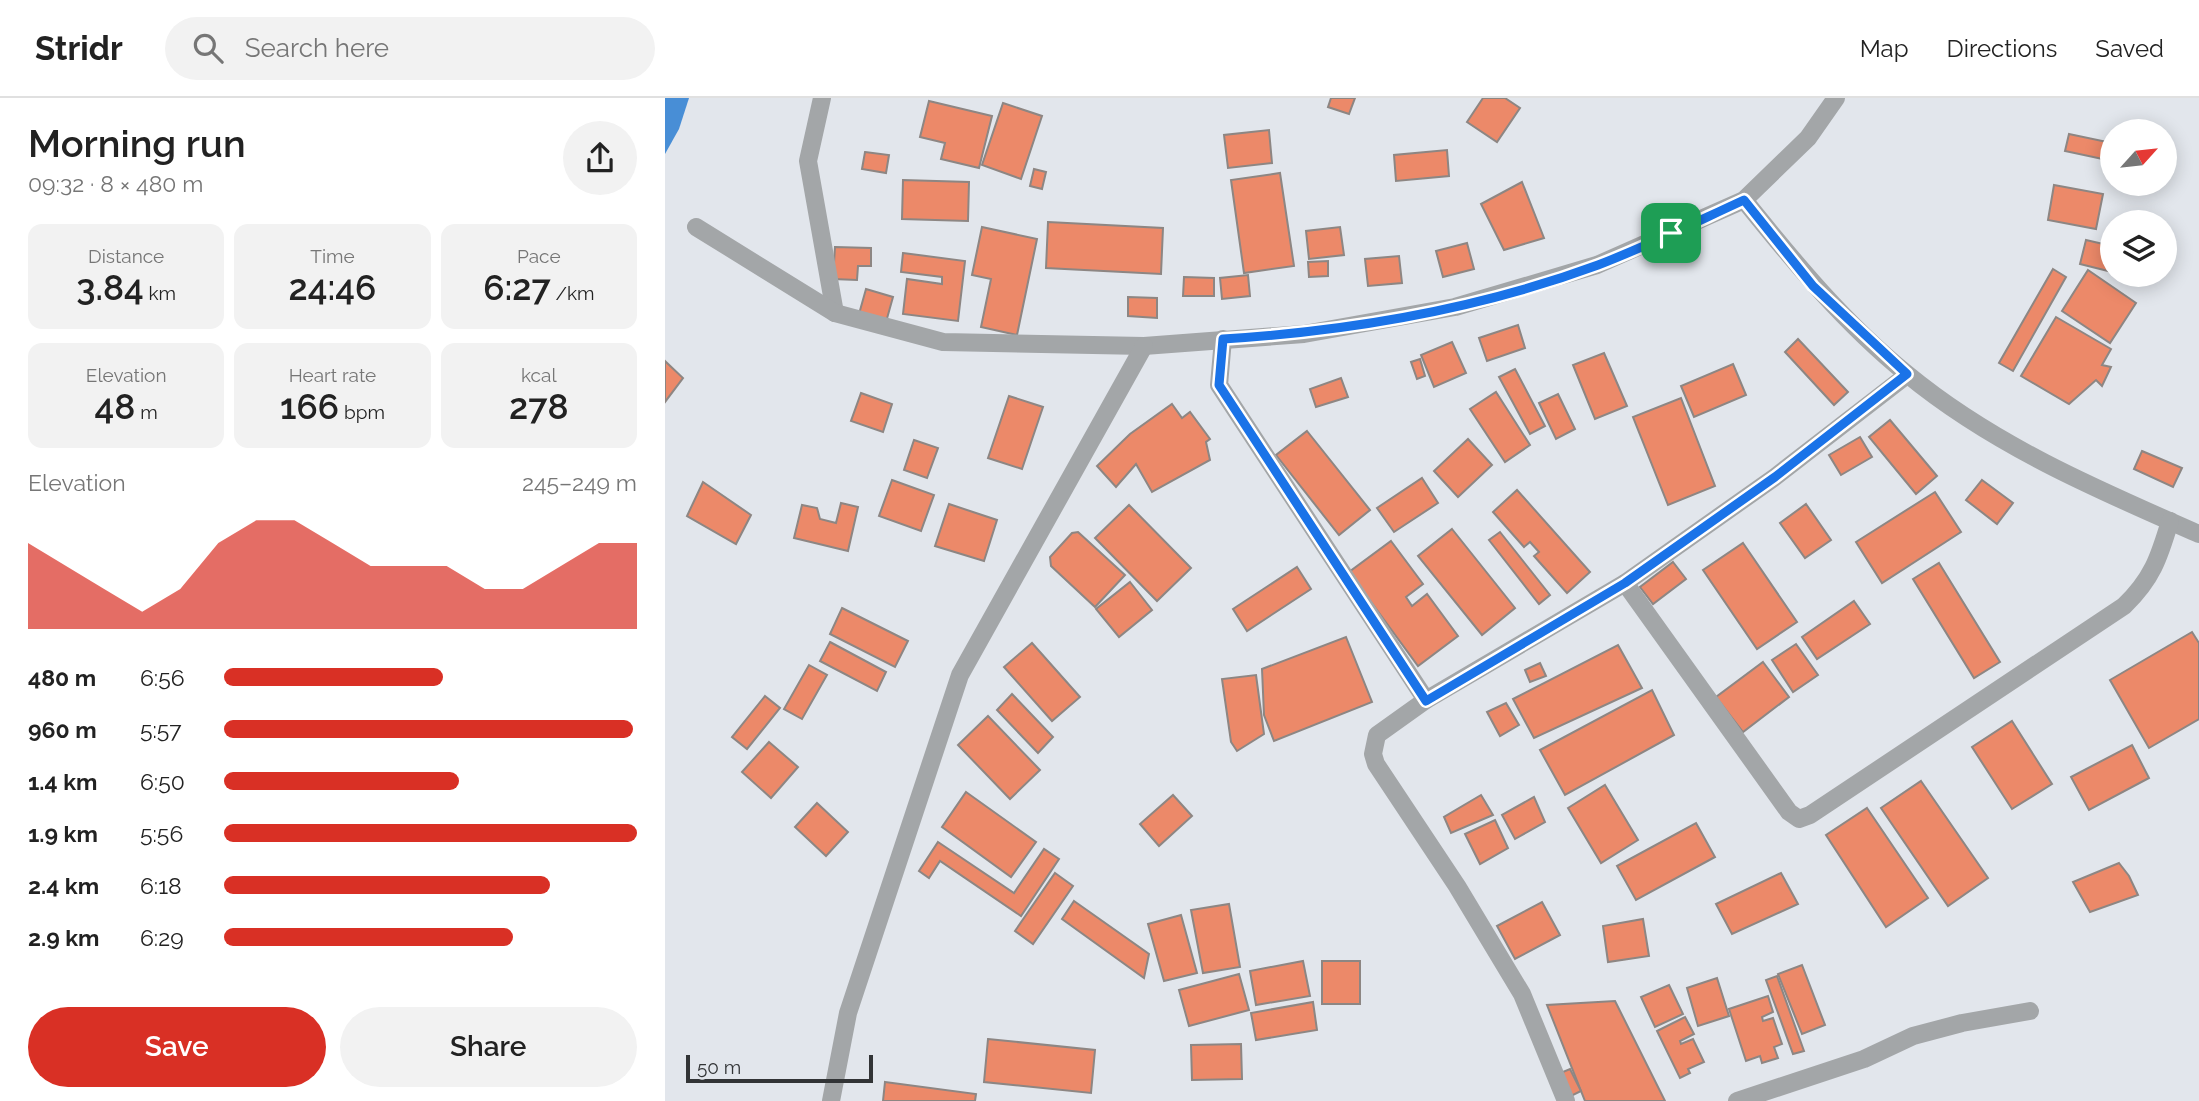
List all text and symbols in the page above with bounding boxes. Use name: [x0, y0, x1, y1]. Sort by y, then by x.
search box: [165, 17, 655, 80]
text: Stridr: [35, 29, 123, 68]
icon: search: [189, 29, 227, 67]
text: Search here: [245, 33, 389, 63]
text: Map: [1860, 34, 1909, 63]
text: Directions: [1947, 34, 2057, 63]
text: Saved: [2095, 34, 2164, 63]
north arrow: [2100, 119, 2177, 196]
map controls: [2100, 119, 2177, 287]
text: Morning run: [28, 121, 246, 166]
button: share: [563, 121, 637, 195]
text: 09:32 · 8 × 480 m: [28, 170, 203, 197]
pin: [1641, 203, 1701, 263]
button: layers: [2100, 210, 2177, 287]
icon: arrive: [1652, 214, 1690, 252]
text: Distance: [88, 245, 164, 267]
text: Time: [310, 245, 355, 267]
text: Pace: [517, 245, 561, 267]
text: 3.84: [76, 267, 144, 308]
text: 24:46: [289, 267, 376, 308]
text: 6:27: [483, 267, 551, 308]
text: km: [144, 282, 176, 304]
text: /km: [551, 282, 594, 304]
text: Elevation: [86, 364, 167, 386]
text: Heart rate: [289, 364, 376, 386]
text: kcal: [521, 364, 557, 386]
text: 48: [95, 386, 135, 427]
text: 166: [280, 386, 339, 427]
text: 278: [509, 386, 569, 427]
text: m: [135, 401, 158, 423]
text: bpm: [339, 401, 385, 423]
text: Elevation: [28, 469, 126, 496]
text: 245–249 m: [522, 469, 637, 496]
text: 480 m: [28, 664, 96, 691]
text: 6:56: [140, 664, 185, 691]
text: 960 m: [28, 716, 97, 743]
text: 5:57: [140, 716, 182, 743]
text: 1.4 km: [28, 768, 97, 795]
text: 6:50: [140, 768, 185, 795]
text: 1.9 km: [28, 820, 98, 847]
text: 5:56: [140, 820, 183, 847]
text: 2.4 km: [28, 872, 99, 899]
text: 6:18: [140, 872, 182, 899]
text: 2.9 km: [28, 924, 99, 951]
text: 6:29: [140, 924, 184, 951]
button: Save: [28, 1007, 326, 1087]
button: Share: [340, 1007, 637, 1087]
scale bar: [686, 1052, 873, 1084]
text: 50 m: [697, 1056, 741, 1078]

